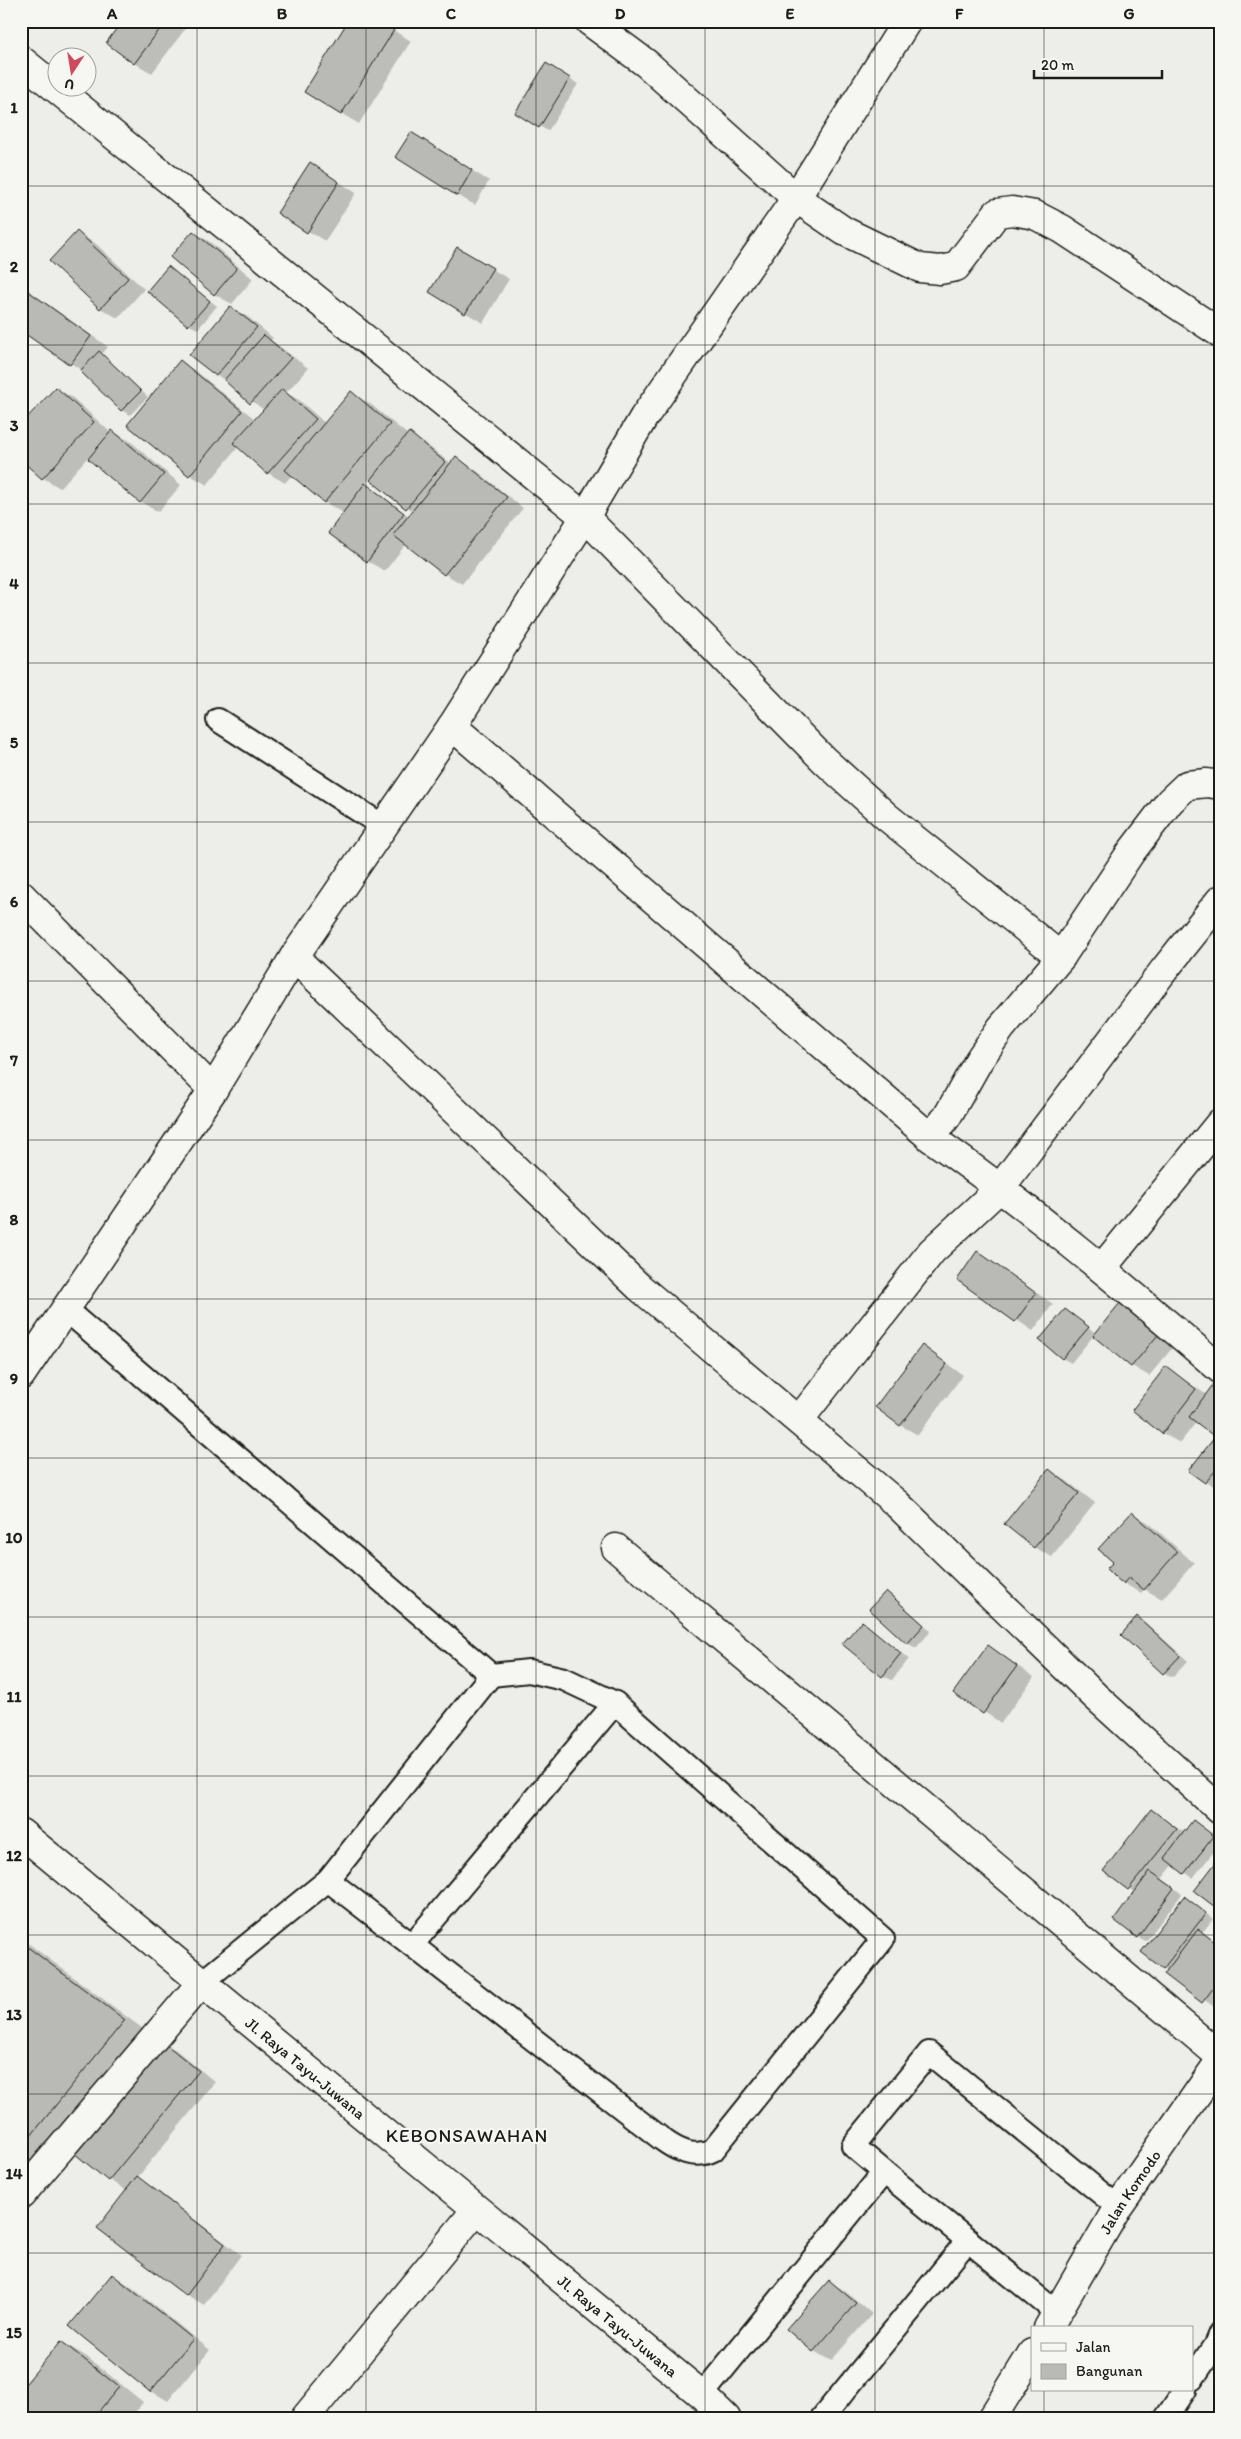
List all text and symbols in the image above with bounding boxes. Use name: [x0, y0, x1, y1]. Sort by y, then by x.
text: A: [106, 4, 118, 23]
text: B: [277, 4, 288, 23]
text: C: [446, 4, 457, 23]
text: D: [615, 4, 626, 23]
text: E: [786, 4, 795, 23]
text: F: [955, 4, 964, 23]
text: G: [1123, 4, 1135, 23]
north arrow: [48, 48, 98, 98]
scale bar: [1034, 48, 1161, 80]
text: 20 m: [1041, 56, 1075, 74]
text: U: [63, 75, 76, 94]
text: 1: [10, 98, 18, 117]
text: 2: [10, 257, 19, 276]
text: 3: [10, 416, 19, 435]
text: 4: [9, 574, 19, 593]
text: 5: [10, 733, 19, 752]
text: 6: [10, 892, 19, 911]
text: 7: [9, 1051, 18, 1070]
text: 8: [10, 1210, 19, 1229]
text: 9: [10, 1369, 18, 1388]
text: 10: [5, 1528, 23, 1547]
text: 11: [7, 1687, 22, 1706]
text: 12: [6, 1846, 23, 1865]
text: 13: [6, 2005, 22, 2024]
street label: Jl. Raya Tayu-Juwana: [241, 2013, 370, 2124]
district label: KEBONSAWAHAN: [386, 2124, 548, 2147]
street label: Jalan Komodo: [1095, 2146, 1165, 2237]
text: 14: [5, 2164, 23, 2183]
street label: Jl. Raya Tayu-Juwana: [554, 2271, 682, 2382]
text: 15: [6, 2323, 23, 2342]
legend: [1031, 2326, 1194, 2392]
text: Jalan: [1076, 2338, 1110, 2356]
text: Bangunan: [1076, 2362, 1143, 2380]

